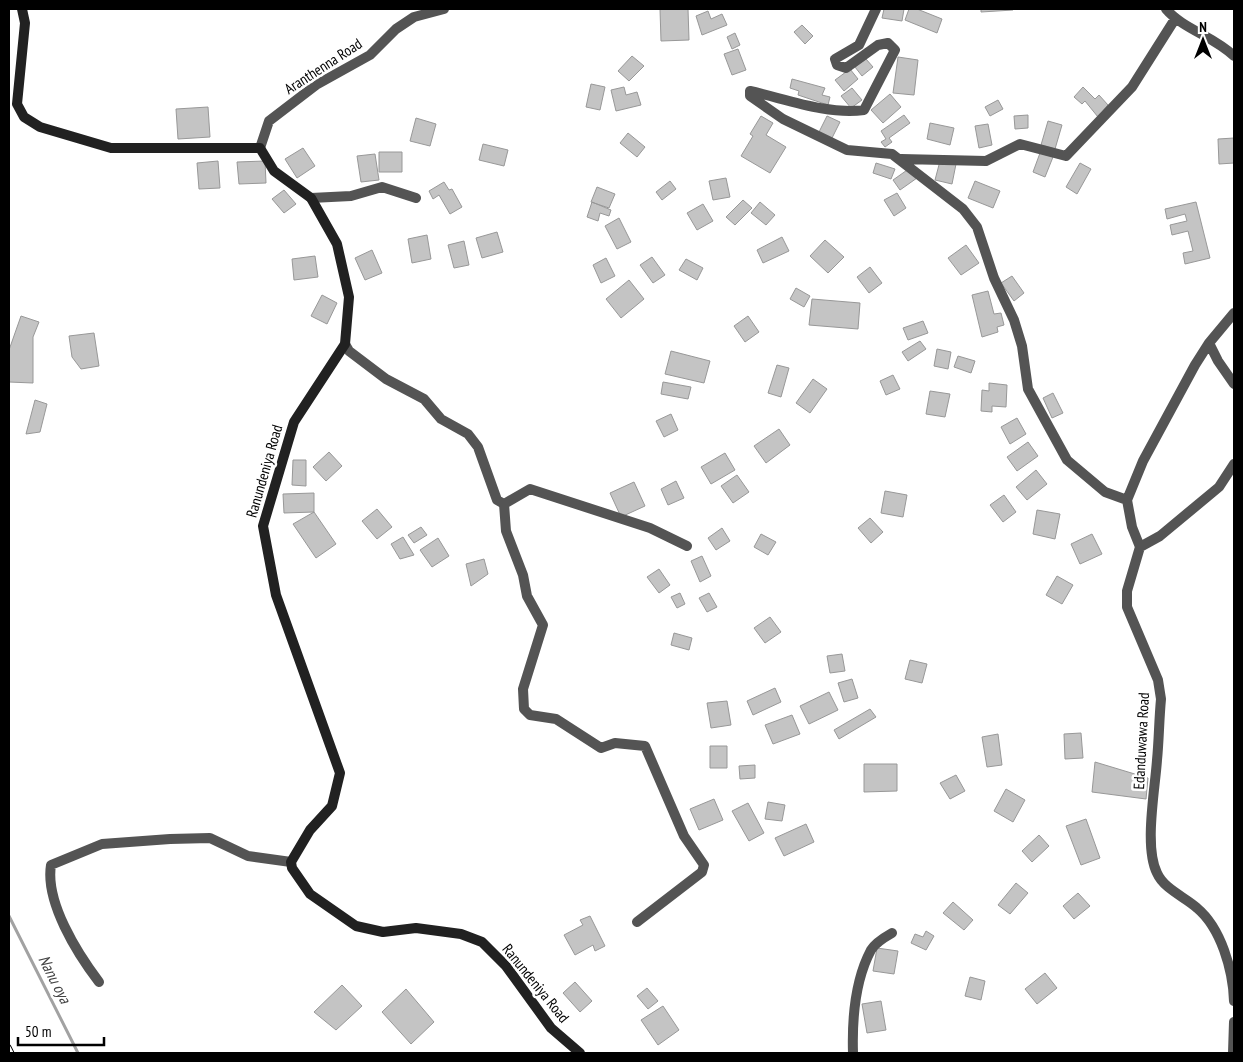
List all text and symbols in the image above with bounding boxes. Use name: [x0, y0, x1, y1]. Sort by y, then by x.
north arrow: [1178, 15, 1228, 65]
text: N: [1199, 18, 1207, 36]
street label: Aranthenna Road: [281, 34, 365, 98]
street label: Ranundeniya Road: [242, 422, 286, 520]
street label: Edanduwawa Road: [1129, 692, 1153, 790]
street label: Ranundeniya Road: [498, 940, 574, 1026]
water label: Nanu oya: [34, 951, 76, 1008]
scale bar: [18, 1014, 104, 1046]
text: 50 m: [25, 1022, 51, 1041]

